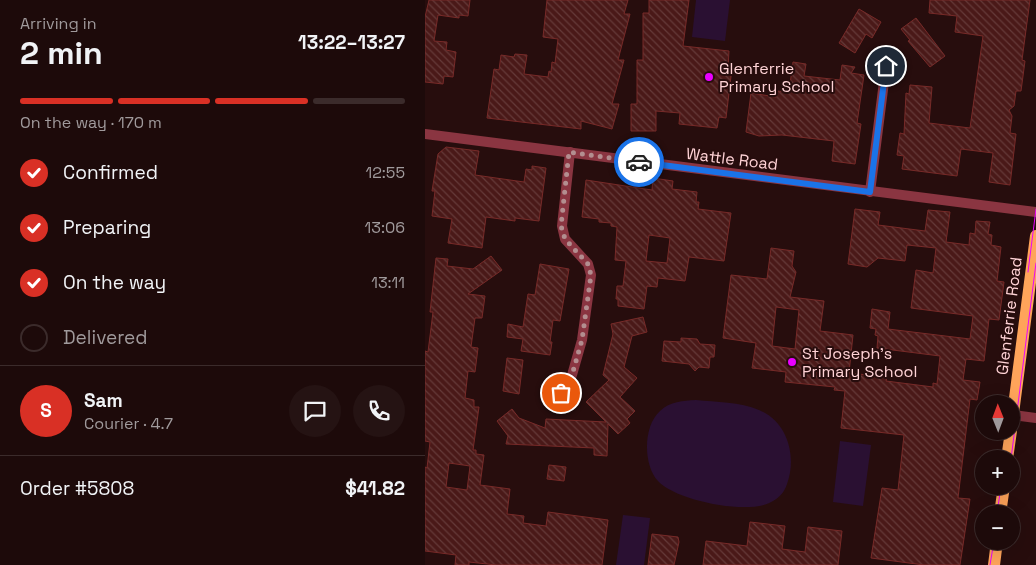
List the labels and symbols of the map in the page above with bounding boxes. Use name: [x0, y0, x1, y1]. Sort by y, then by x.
pin: [865, 45, 907, 87]
place label: Glenferrie Primary School: [719, 58, 834, 97]
marker: Glenferrie Primary School: [703, 71, 715, 83]
courier: [614, 137, 664, 187]
street label: Wattle Road: [685, 143, 779, 175]
street label: Glenferrie Road: [991, 256, 1027, 376]
place label: St Joseph's Primary School: [802, 343, 917, 382]
marker: St Joseph's Primary School: [786, 356, 798, 368]
pin: [540, 372, 582, 414]
north arrow: [975, 395, 1020, 440]

